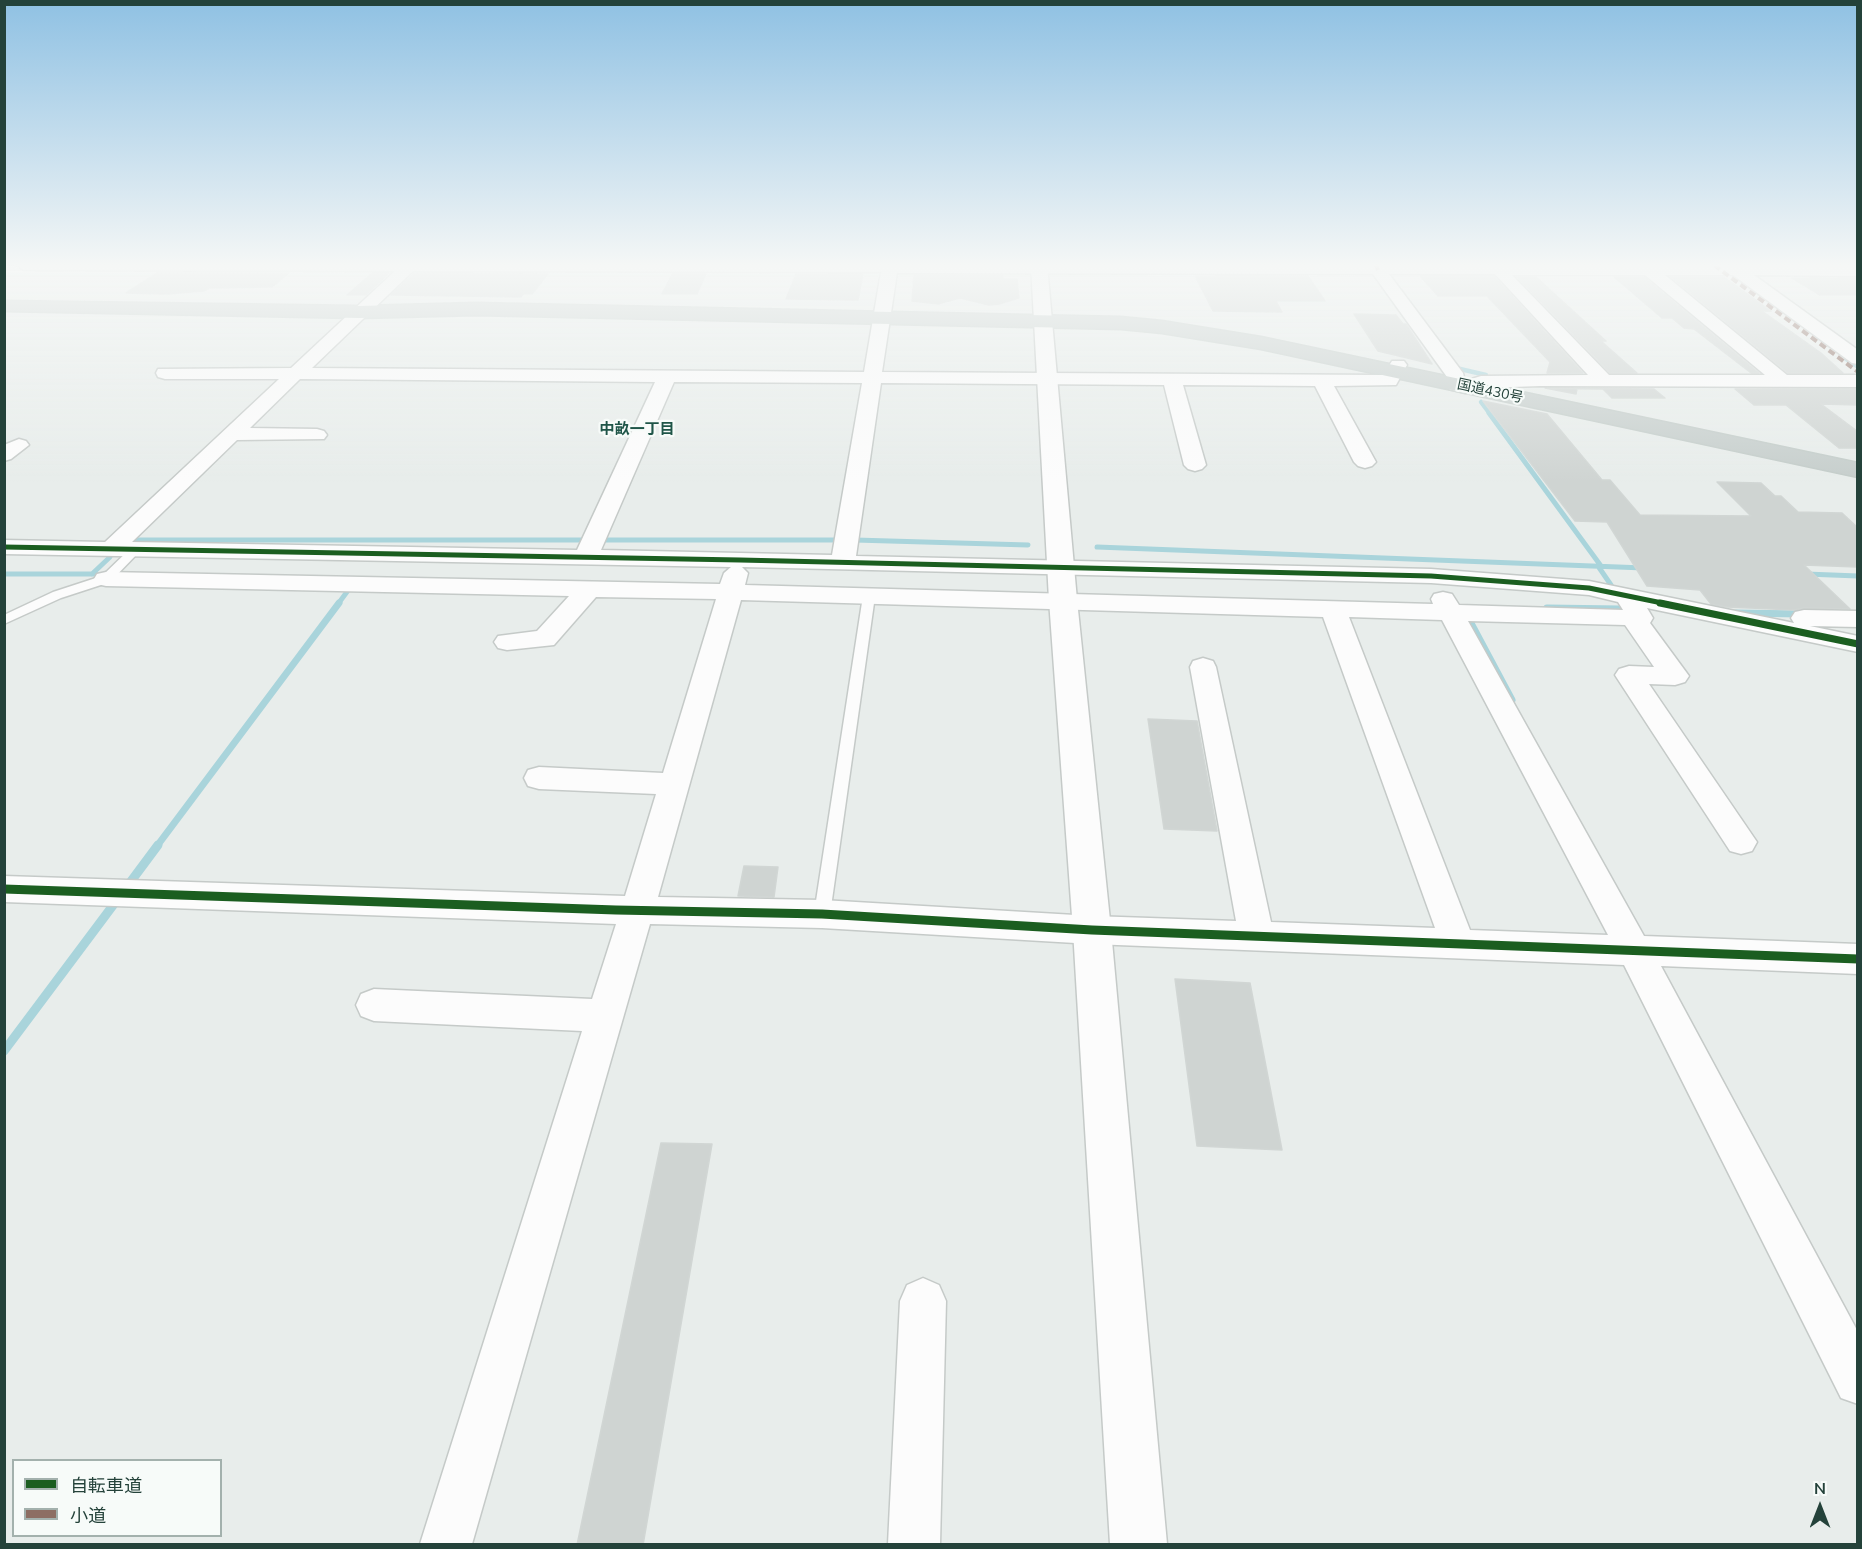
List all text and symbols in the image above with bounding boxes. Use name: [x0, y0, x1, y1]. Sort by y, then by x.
street label: 国道430号: [1455, 377, 1525, 407]
district label: 中畝一丁目: [600, 421, 674, 439]
legend: [12, 1459, 222, 1537]
text: 自転車道: [70, 1474, 142, 1498]
north arrow: [1790, 1477, 1850, 1537]
text: N: [1814, 1478, 1826, 1500]
text: 小道: [70, 1504, 106, 1528]

